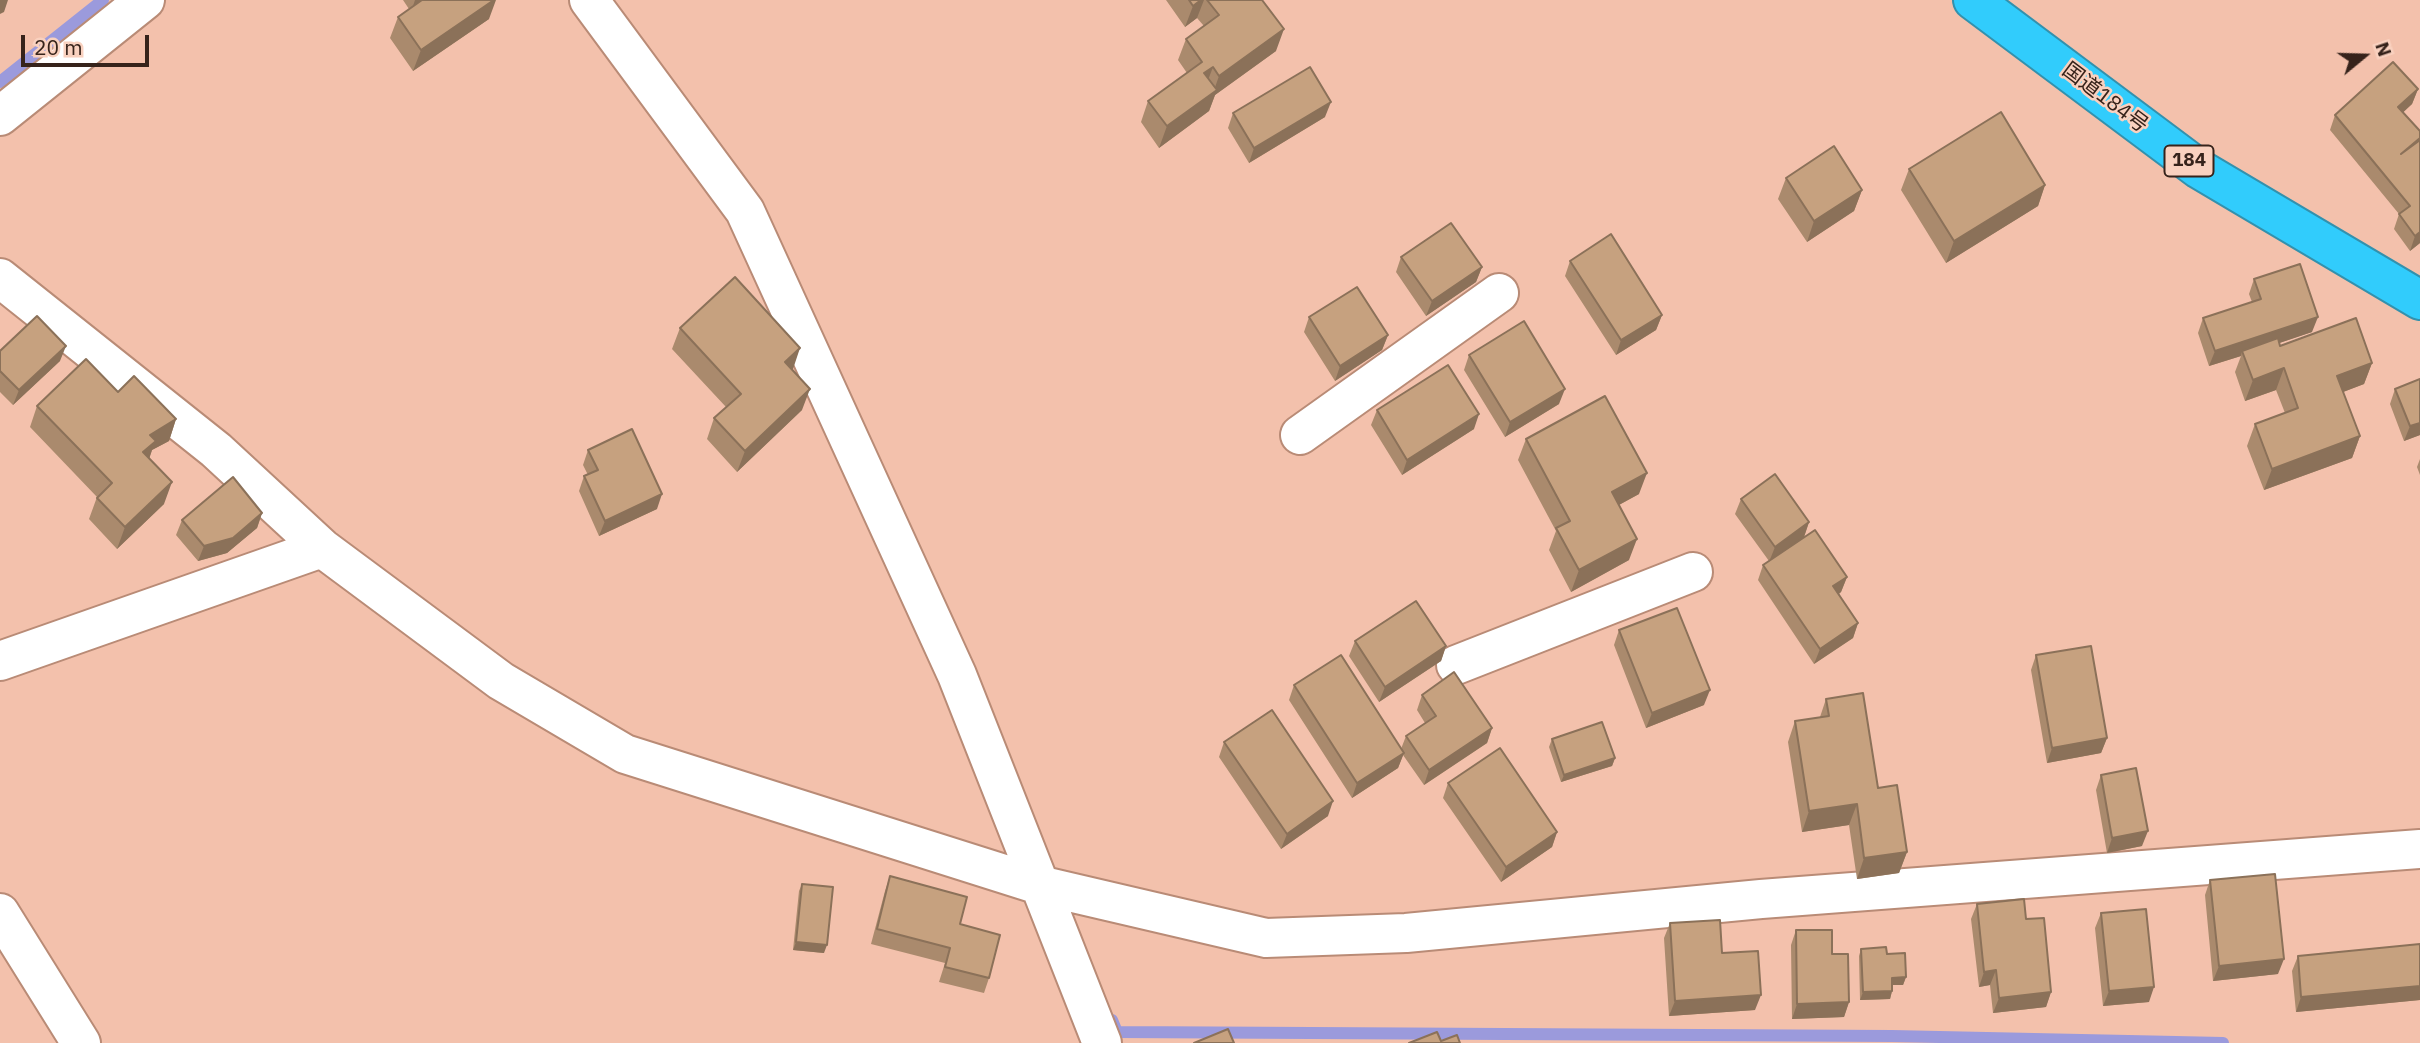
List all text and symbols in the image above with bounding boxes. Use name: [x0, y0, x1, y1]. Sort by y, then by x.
scale bar: [24, 21, 152, 65]
north arrow: [2329, 21, 2399, 91]
text: 20 m: [34, 33, 83, 61]
text: N: [2370, 39, 2397, 60]
street label: 国道184号: [2057, 58, 2153, 138]
road number: 184: [2164, 146, 2214, 176]

